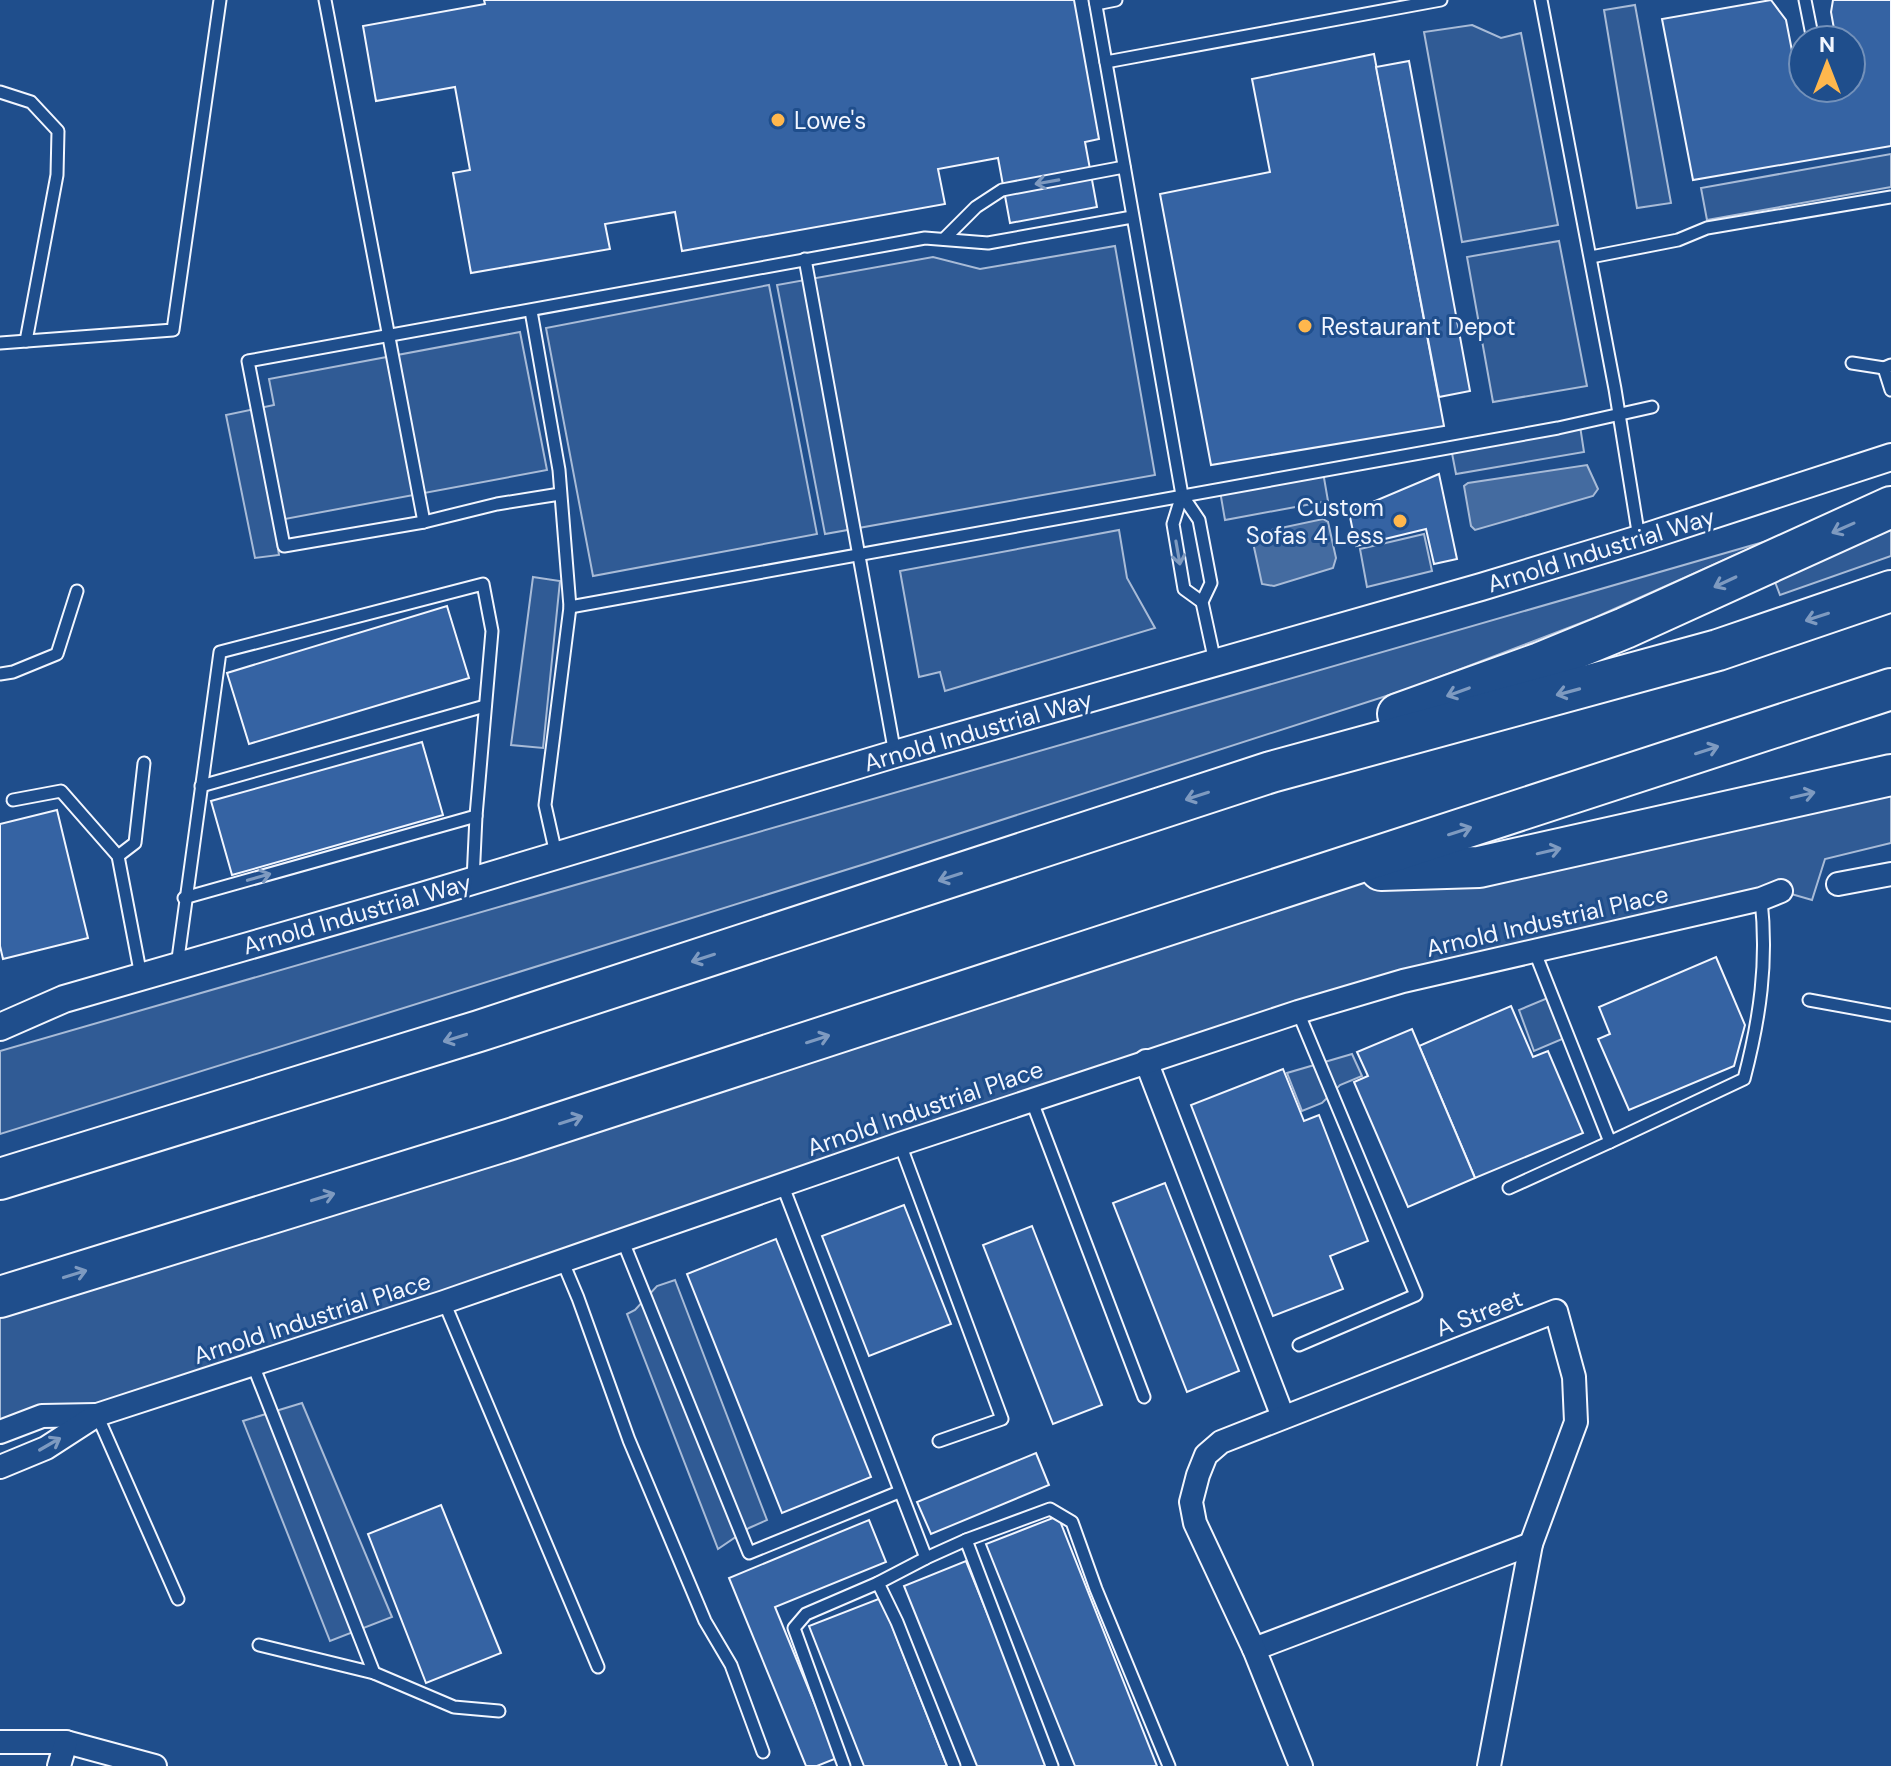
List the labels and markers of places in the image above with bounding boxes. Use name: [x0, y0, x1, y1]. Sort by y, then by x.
place label: Lowe's: [794, 105, 866, 136]
marker: Lowe's: [769, 111, 787, 129]
place label: Restaurant Depot: [1321, 311, 1516, 342]
marker: Restaurant Depot: [1296, 317, 1314, 335]
place label: Custom Sofas 4 Less: [1246, 492, 1384, 551]
marker: Custom Sofas 4 Less: [1391, 512, 1409, 530]

